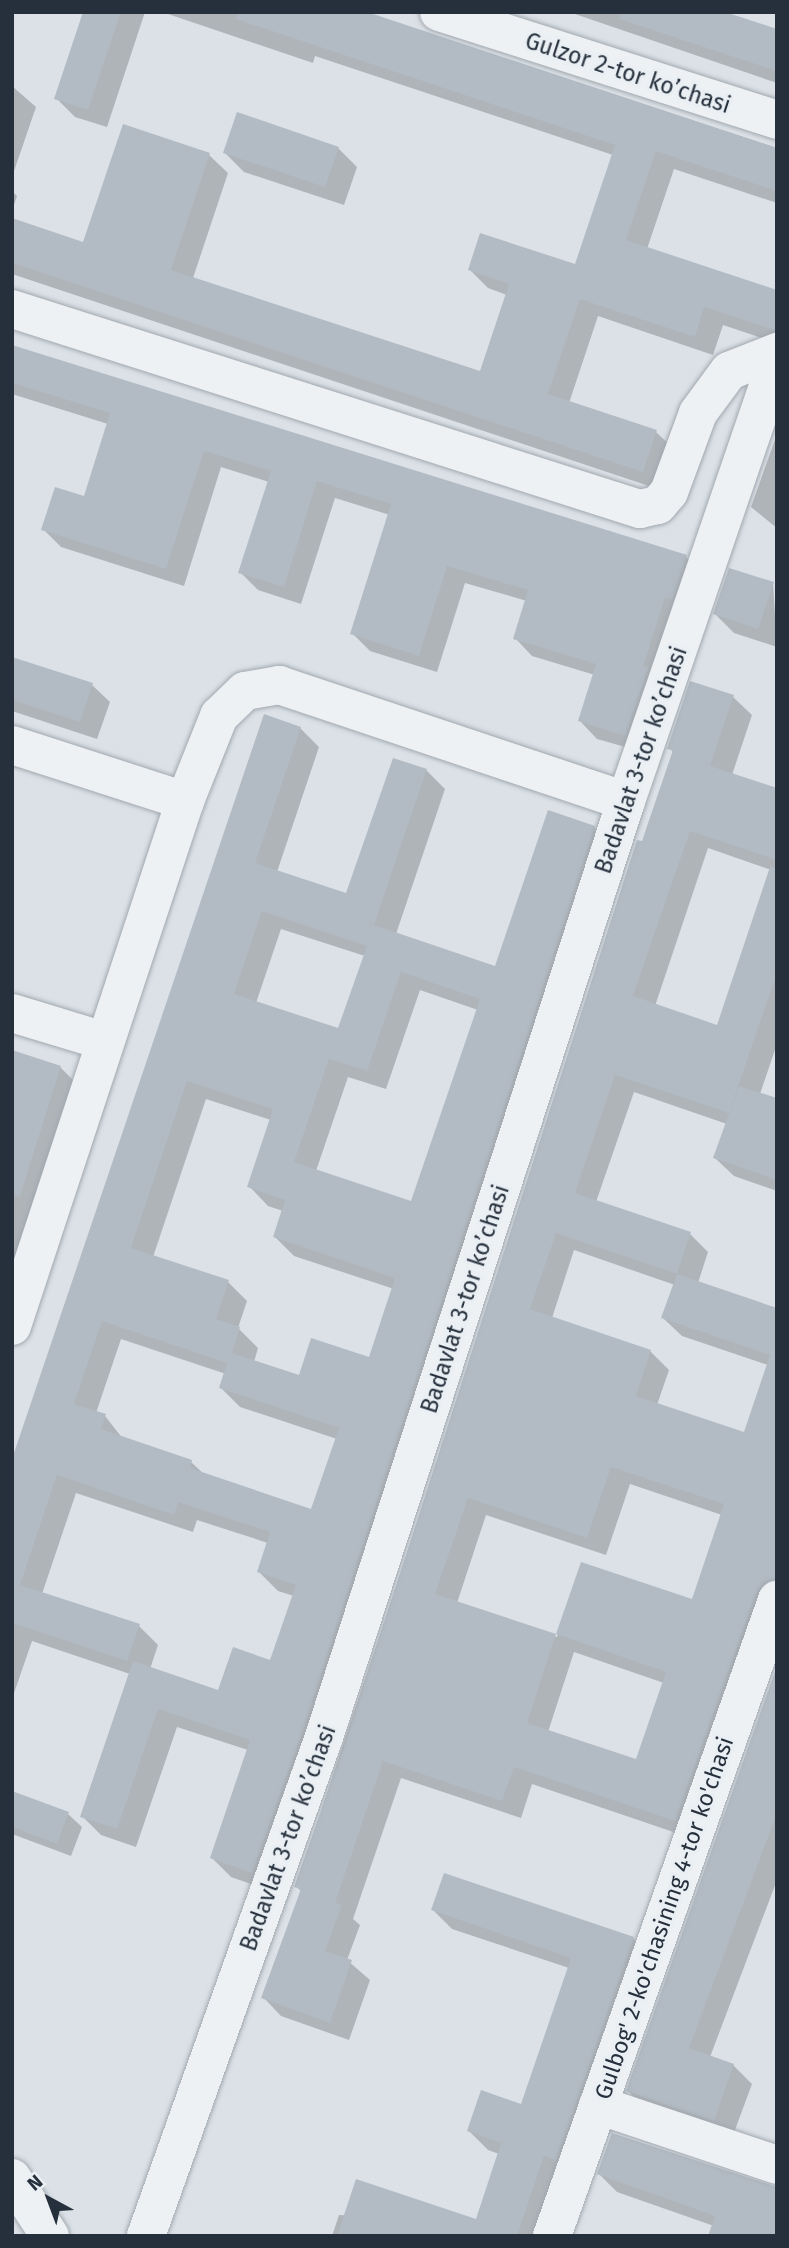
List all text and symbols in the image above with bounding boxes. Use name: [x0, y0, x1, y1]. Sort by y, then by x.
street label: Gulzor 2-tor koʼchasi: [522, 27, 734, 119]
street label: Badavlat 3-tor koʼchasi: [589, 643, 693, 877]
street label: Badavlat 3-tor koʼchasi: [415, 1181, 515, 1417]
street label: Badavlat 3-tor koʼchasi: [234, 1721, 342, 1955]
street label: Gulbog' 2-ko'chasining 4-tor ko'chasi: [589, 1733, 739, 2103]
north arrow: [14, 2164, 84, 2234]
text: N: [23, 2170, 47, 2196]

